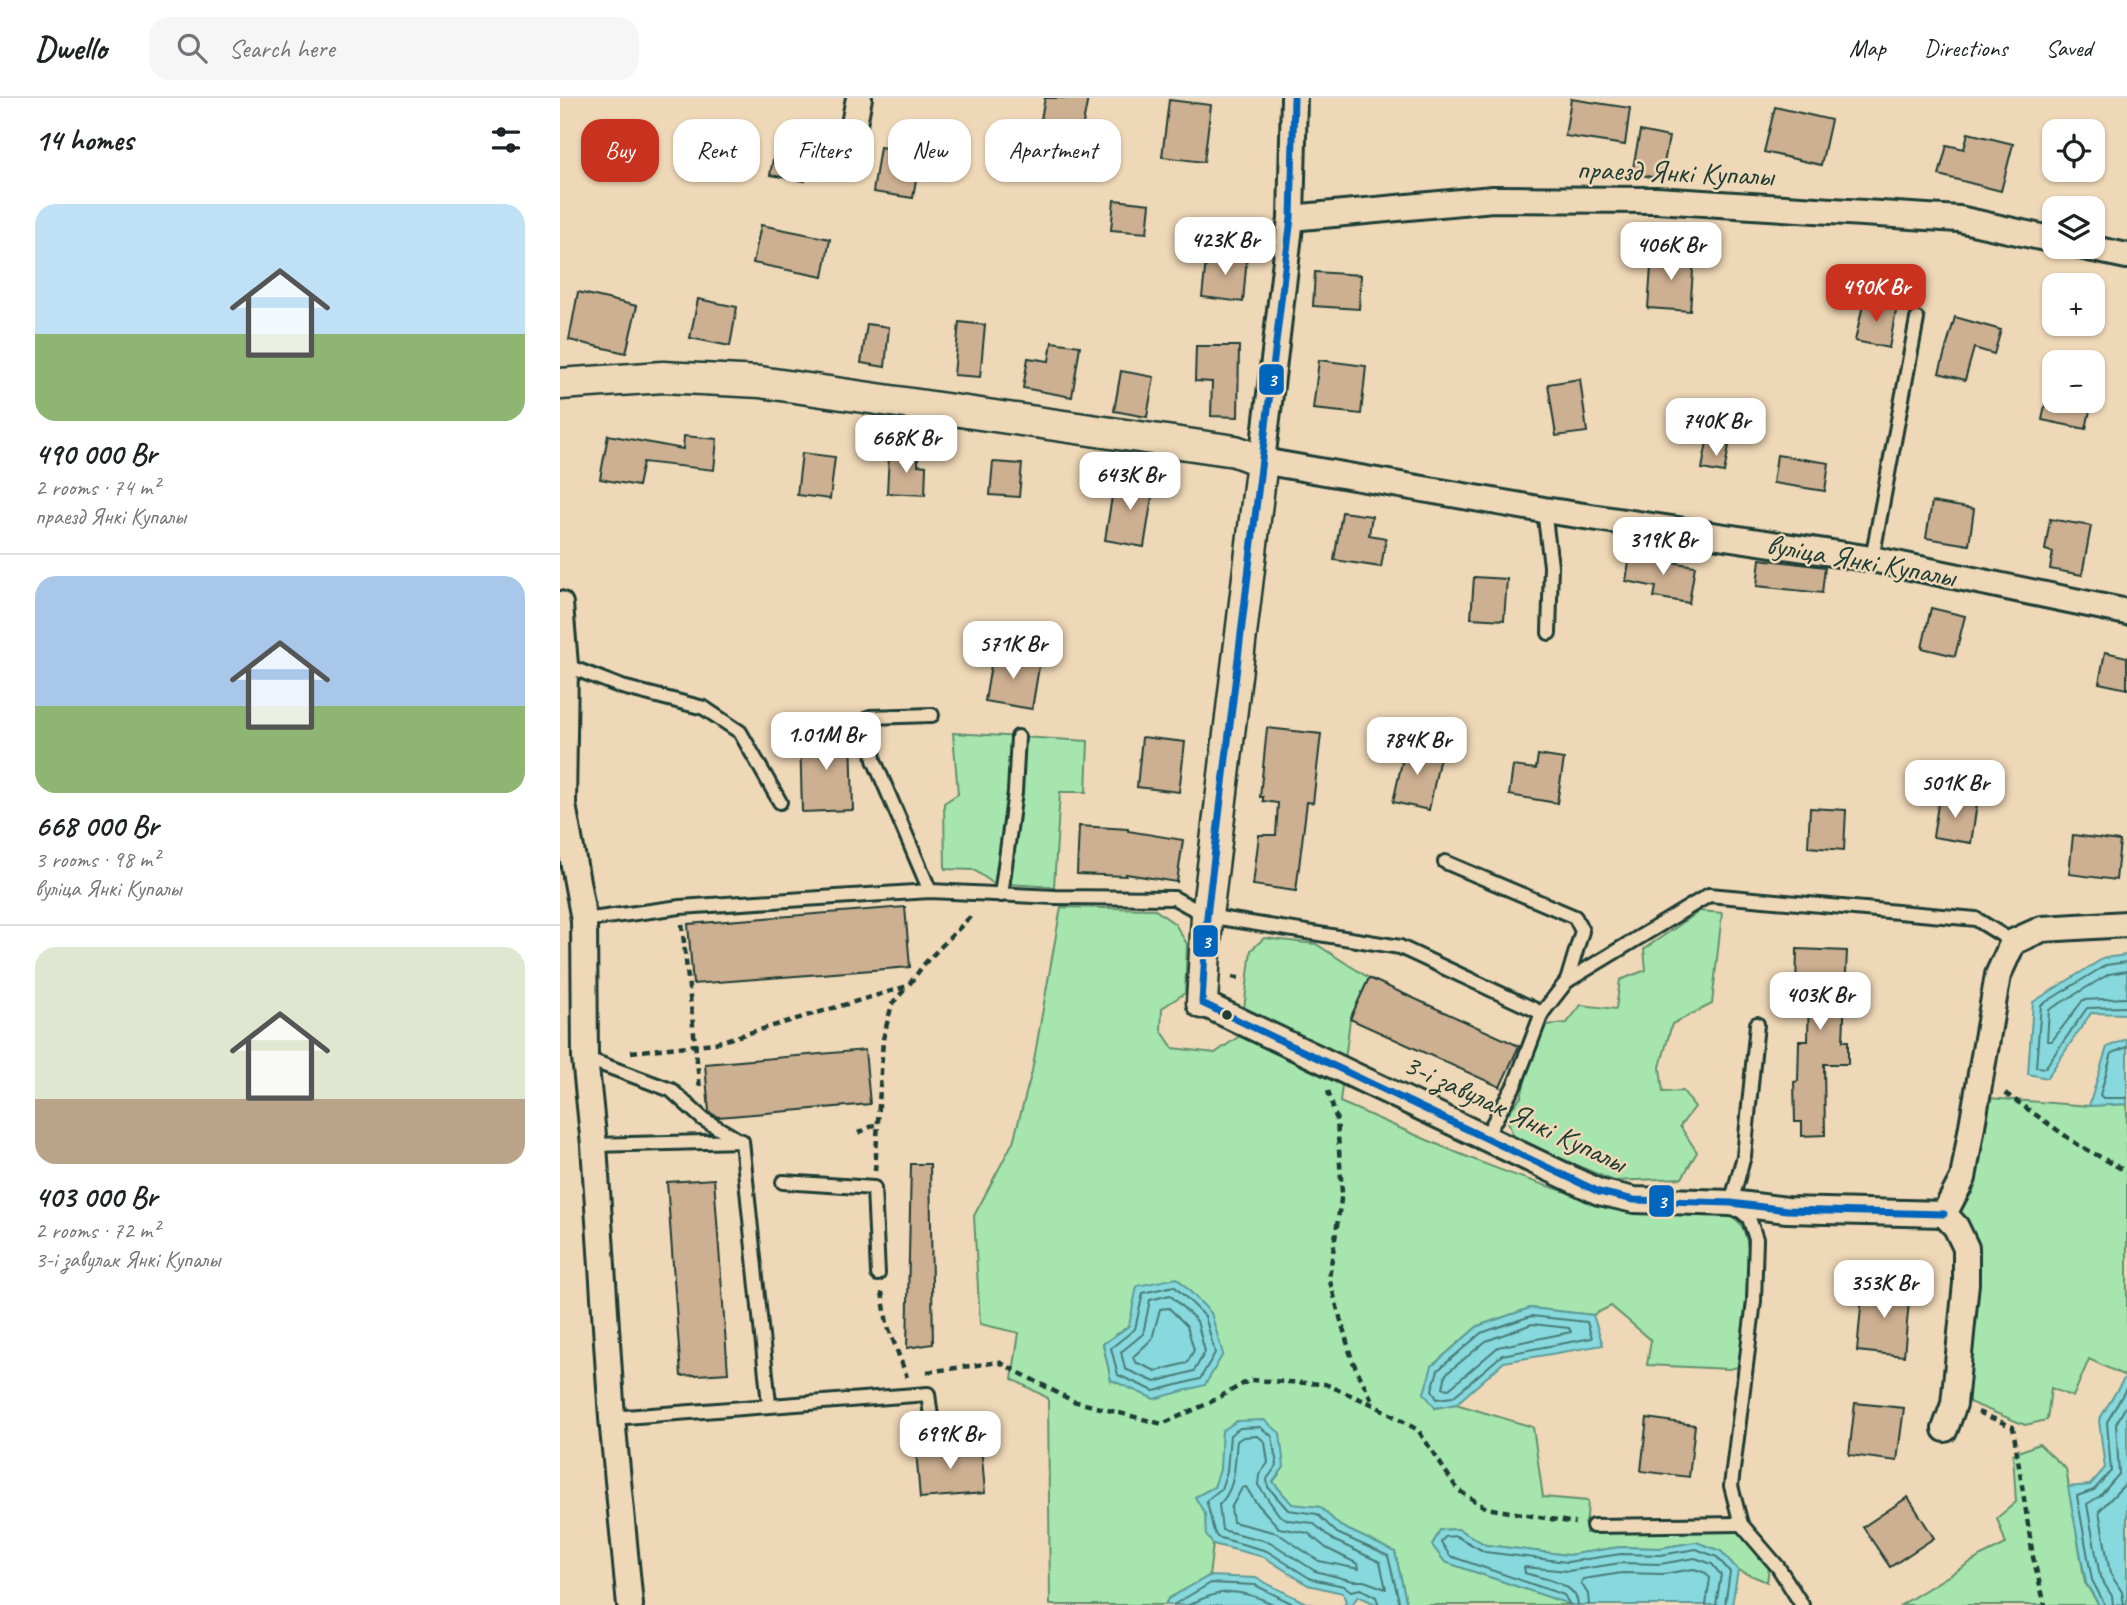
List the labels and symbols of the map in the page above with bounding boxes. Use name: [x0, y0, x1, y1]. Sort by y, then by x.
street label: праезд Янкі Купалы: [1576, 150, 1776, 194]
pin: 423K Br: [1160, 218, 1290, 277]
pin: 406K Br: [1606, 222, 1736, 282]
pin: 490K Br: [1811, 264, 1941, 324]
line badge: 3: [1258, 363, 1285, 396]
text: 3: [1268, 368, 1279, 392]
pin: 740K Br: [1651, 398, 1781, 458]
pin: 668K Br: [841, 416, 971, 475]
pin: 643K Br: [1065, 452, 1195, 512]
pin: 319K Br: [1598, 518, 1728, 577]
street label: вуліца Янкі Купалы: [1764, 525, 1961, 596]
pin: 571K Br: [948, 622, 1078, 681]
pin: 1.01M Br: [754, 712, 898, 772]
pin: 784K Br: [1352, 718, 1482, 777]
pin: 501K Br: [1890, 760, 2020, 820]
line badge: 3: [1192, 924, 1219, 958]
text: 3: [1202, 930, 1213, 954]
pin: 403K Br: [1755, 972, 1885, 1032]
unlabelled marker: [1220, 1008, 1234, 1022]
street label: 3-і завулак Янкі Купалы: [1398, 1045, 1634, 1182]
line badge: 3: [1648, 1184, 1675, 1218]
text: 3: [1658, 1190, 1669, 1214]
pin: 353K Br: [1819, 1260, 1949, 1320]
pin: 699K Br: [885, 1412, 1015, 1471]

